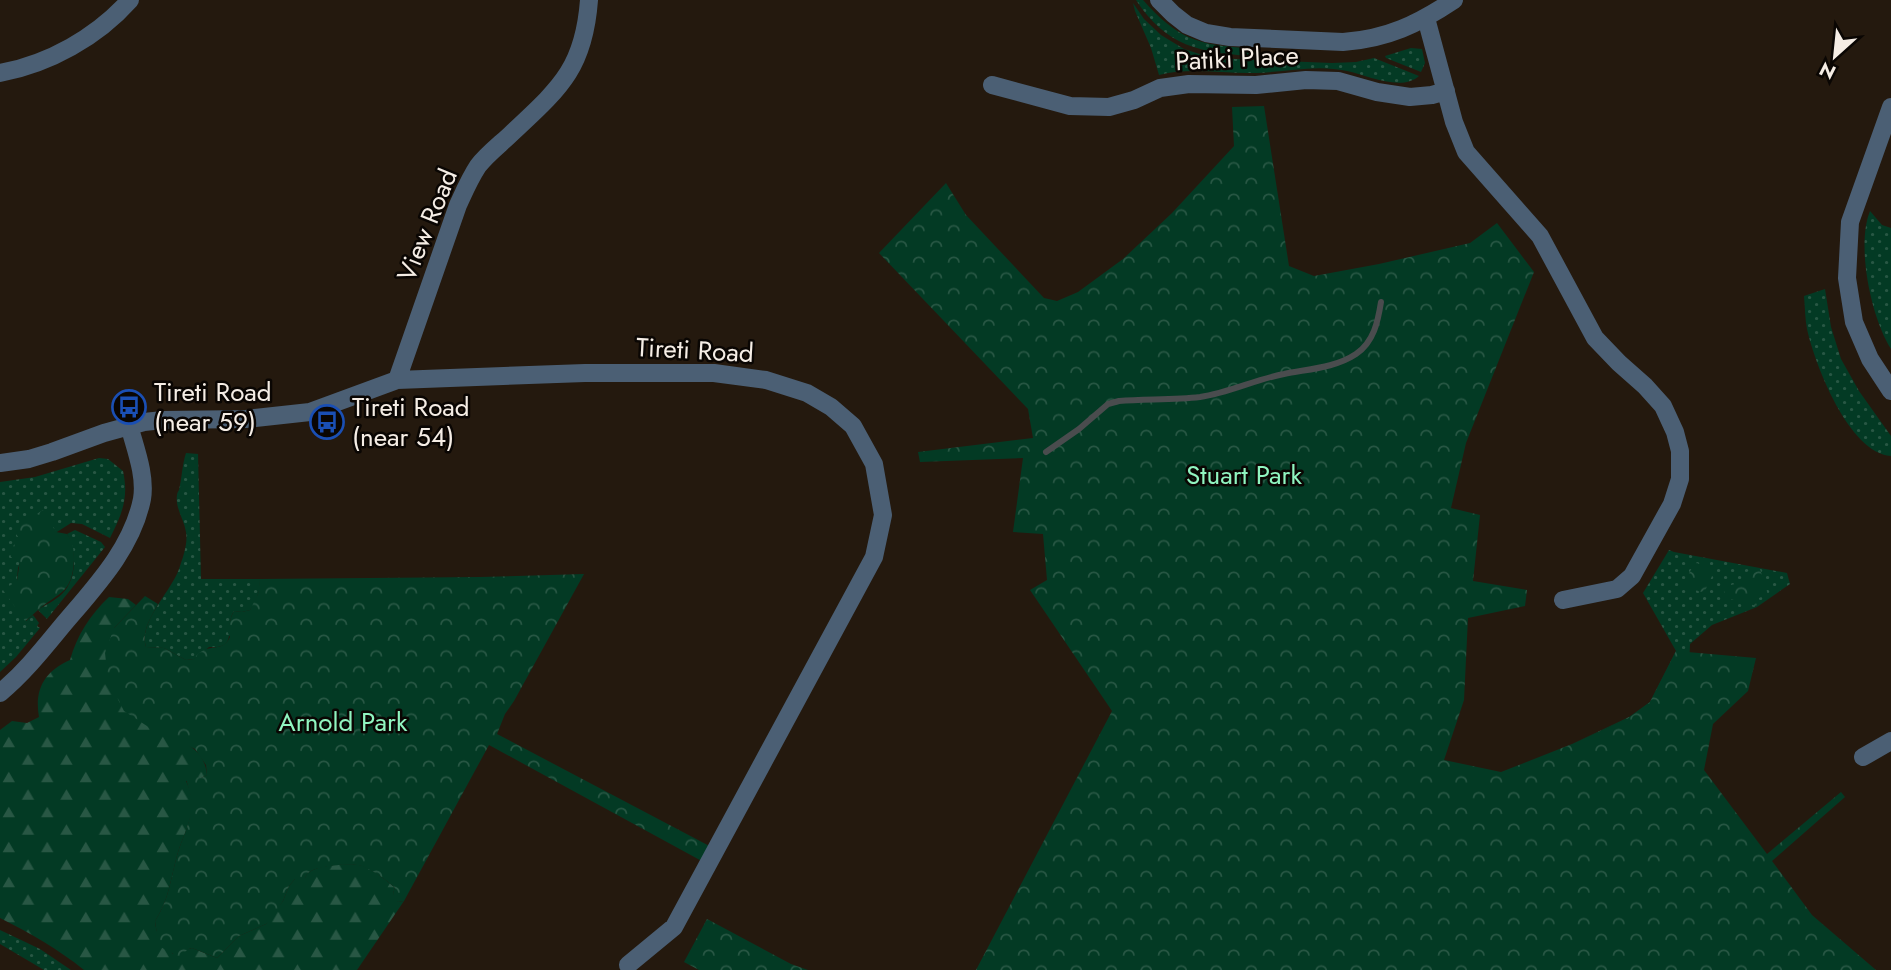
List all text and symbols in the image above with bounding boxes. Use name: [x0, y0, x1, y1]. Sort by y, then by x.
north arrow: [1800, 21, 1870, 91]
street label: Patiki Place: [1174, 36, 1300, 80]
text: N: [1815, 55, 1840, 86]
street label: View Road: [387, 163, 467, 287]
street label: Tireti Road: [635, 328, 755, 372]
place label: Tireti Road (near 59): [154, 373, 272, 441]
bus stop icon: Tireti Road (near 59): [110, 388, 148, 426]
place label: Tireti Road (near 54): [352, 388, 470, 456]
bus stop icon: Tireti Road (near 54): [308, 403, 346, 441]
park label: Stuart Park: [1186, 456, 1303, 494]
park label: Arnold Park: [279, 703, 408, 741]

